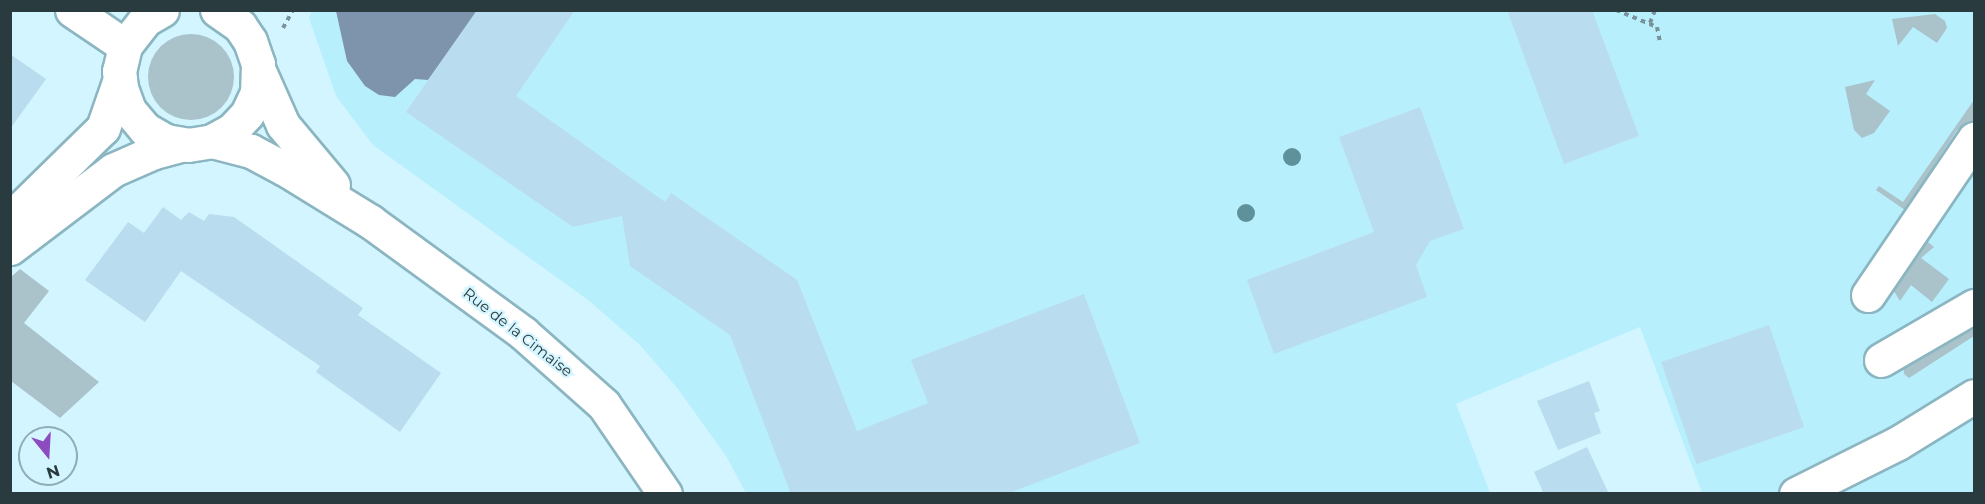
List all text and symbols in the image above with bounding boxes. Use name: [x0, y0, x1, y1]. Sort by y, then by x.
street label: Rue de la Cimaise: [460, 284, 576, 380]
north arrow: [18, 426, 78, 486]
text: N: [44, 461, 62, 483]

